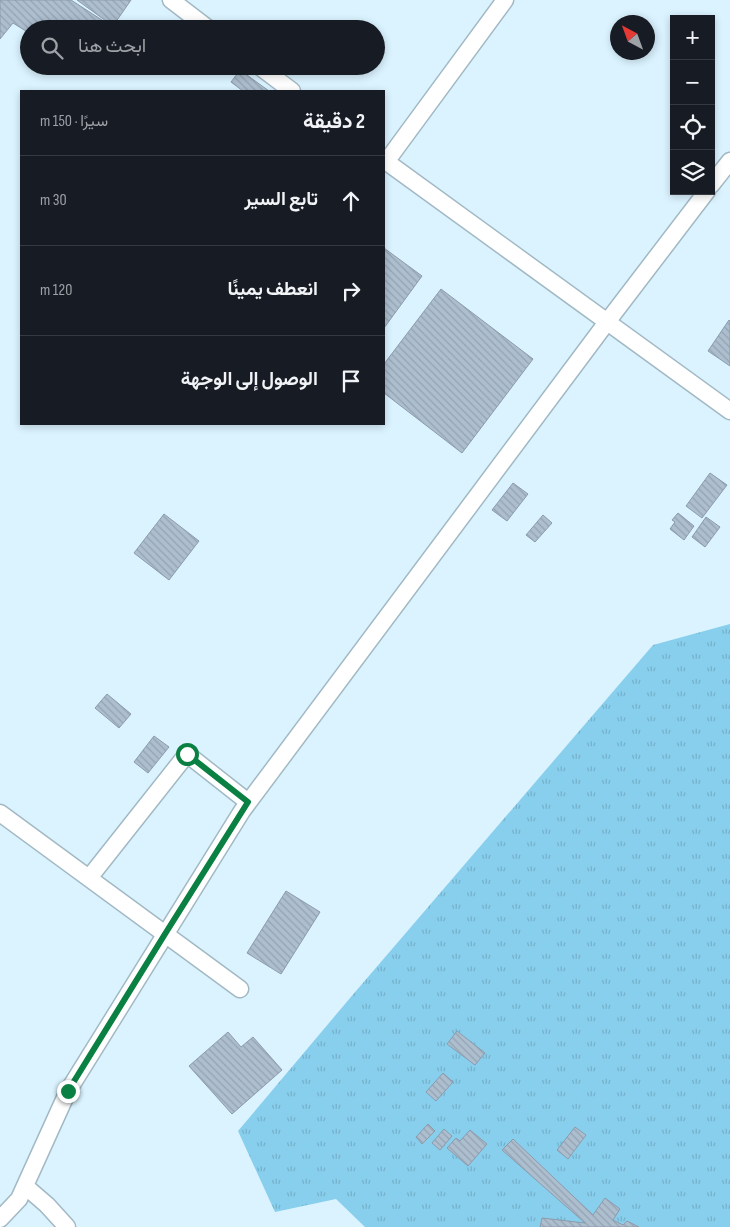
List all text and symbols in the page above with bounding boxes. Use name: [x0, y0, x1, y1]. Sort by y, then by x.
north arrow: [610, 15, 655, 60]
map controls: [670, 15, 715, 195]
button: +: [670, 15, 715, 60]
search box: [20, 20, 385, 75]
icon: search: [38, 34, 66, 62]
text: ابحث هنا: [78, 35, 146, 58]
button: −: [670, 60, 715, 105]
button: locate: [670, 105, 715, 150]
text: 2 دقيقة: [303, 109, 365, 134]
text: سيرًا · 150 m: [40, 112, 108, 131]
button: layers: [670, 150, 715, 195]
icon: ahead: [337, 187, 365, 215]
text: تابع السير: [244, 188, 318, 211]
text: 30 m: [40, 191, 67, 210]
icon: right: [337, 277, 365, 305]
text: انعطف يمينًا: [227, 278, 318, 301]
text: 120 m: [40, 281, 72, 300]
icon: arrive: [337, 367, 365, 395]
text: الوصول إلى الوجهة: [181, 368, 318, 391]
route start: [176, 743, 199, 766]
route end: [57, 1080, 80, 1103]

